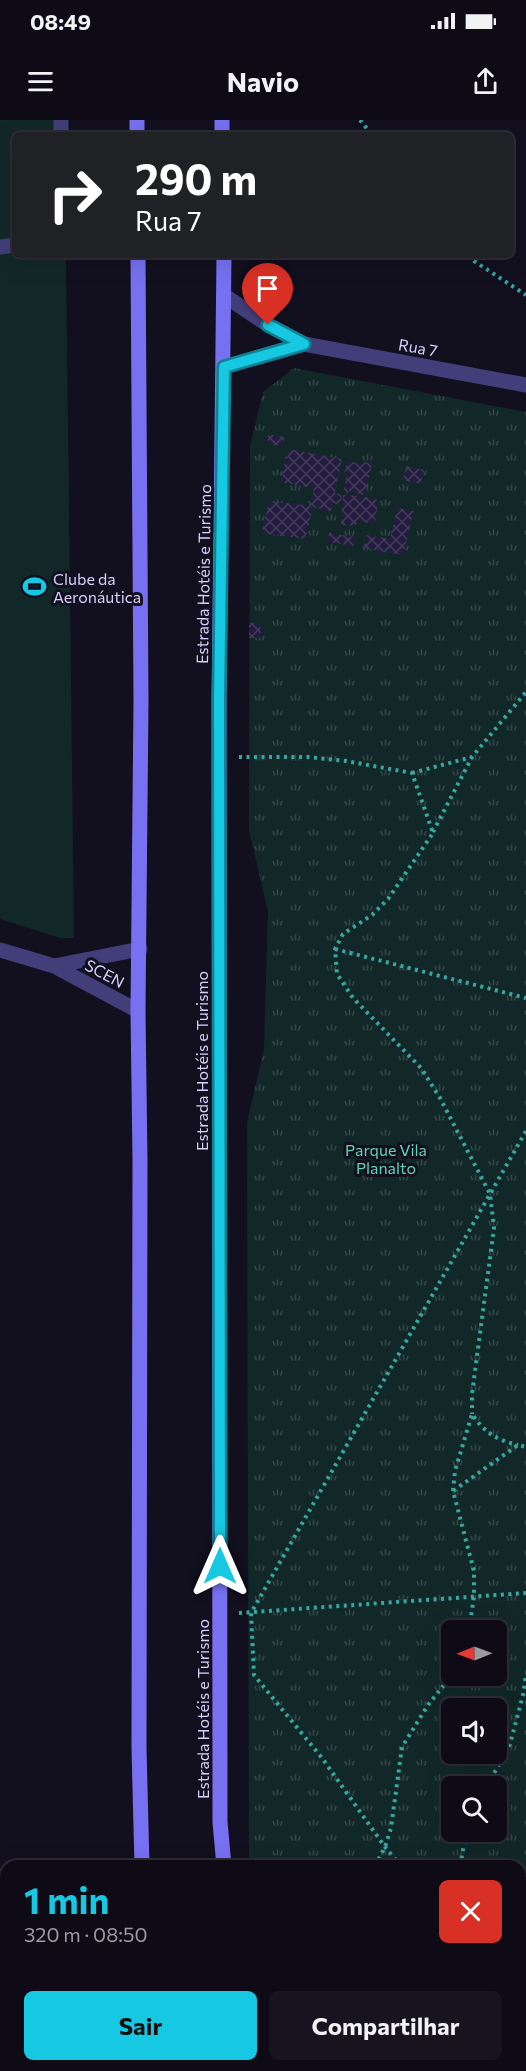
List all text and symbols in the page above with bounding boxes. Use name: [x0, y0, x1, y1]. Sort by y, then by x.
text: 08:49: [30, 8, 91, 35]
icon: menu: [24, 65, 57, 98]
text: Navio: [227, 65, 299, 98]
icon: share: [469, 65, 502, 98]
text: 290 m: [135, 152, 257, 204]
icon: right: [36, 156, 114, 234]
text: Rua 7: [135, 204, 202, 237]
pin: [242, 263, 293, 325]
icon: arrive: [251, 272, 284, 305]
street label: Rua 7: [397, 334, 439, 360]
street label: Estrada Hotéis e Turismo: [192, 484, 214, 664]
place label: Clube da Aeronáutica: [53, 569, 141, 606]
sports icon: Clube da Aeronáutica: [22, 574, 48, 600]
street label: SCEN: [82, 955, 128, 991]
street label: Estrada Hotéis e Turismo: [192, 971, 211, 1151]
park label: Parque Vila Planalto: [345, 1140, 427, 1177]
position arrow: [188, 1534, 252, 1598]
street label: Estrada Hotéis e Turismo: [193, 1619, 212, 1799]
north arrow: [441, 1620, 507, 1686]
map controls: [441, 1620, 507, 1842]
button: sound: [441, 1698, 507, 1764]
button: search: [441, 1776, 507, 1842]
text: 1 min: [24, 1877, 109, 1921]
button: close: [439, 1880, 502, 1943]
text: 320 m · 08:50: [24, 1922, 148, 1946]
button: Sair: [24, 1991, 257, 2060]
button: Compartilhar: [269, 1991, 502, 2060]

